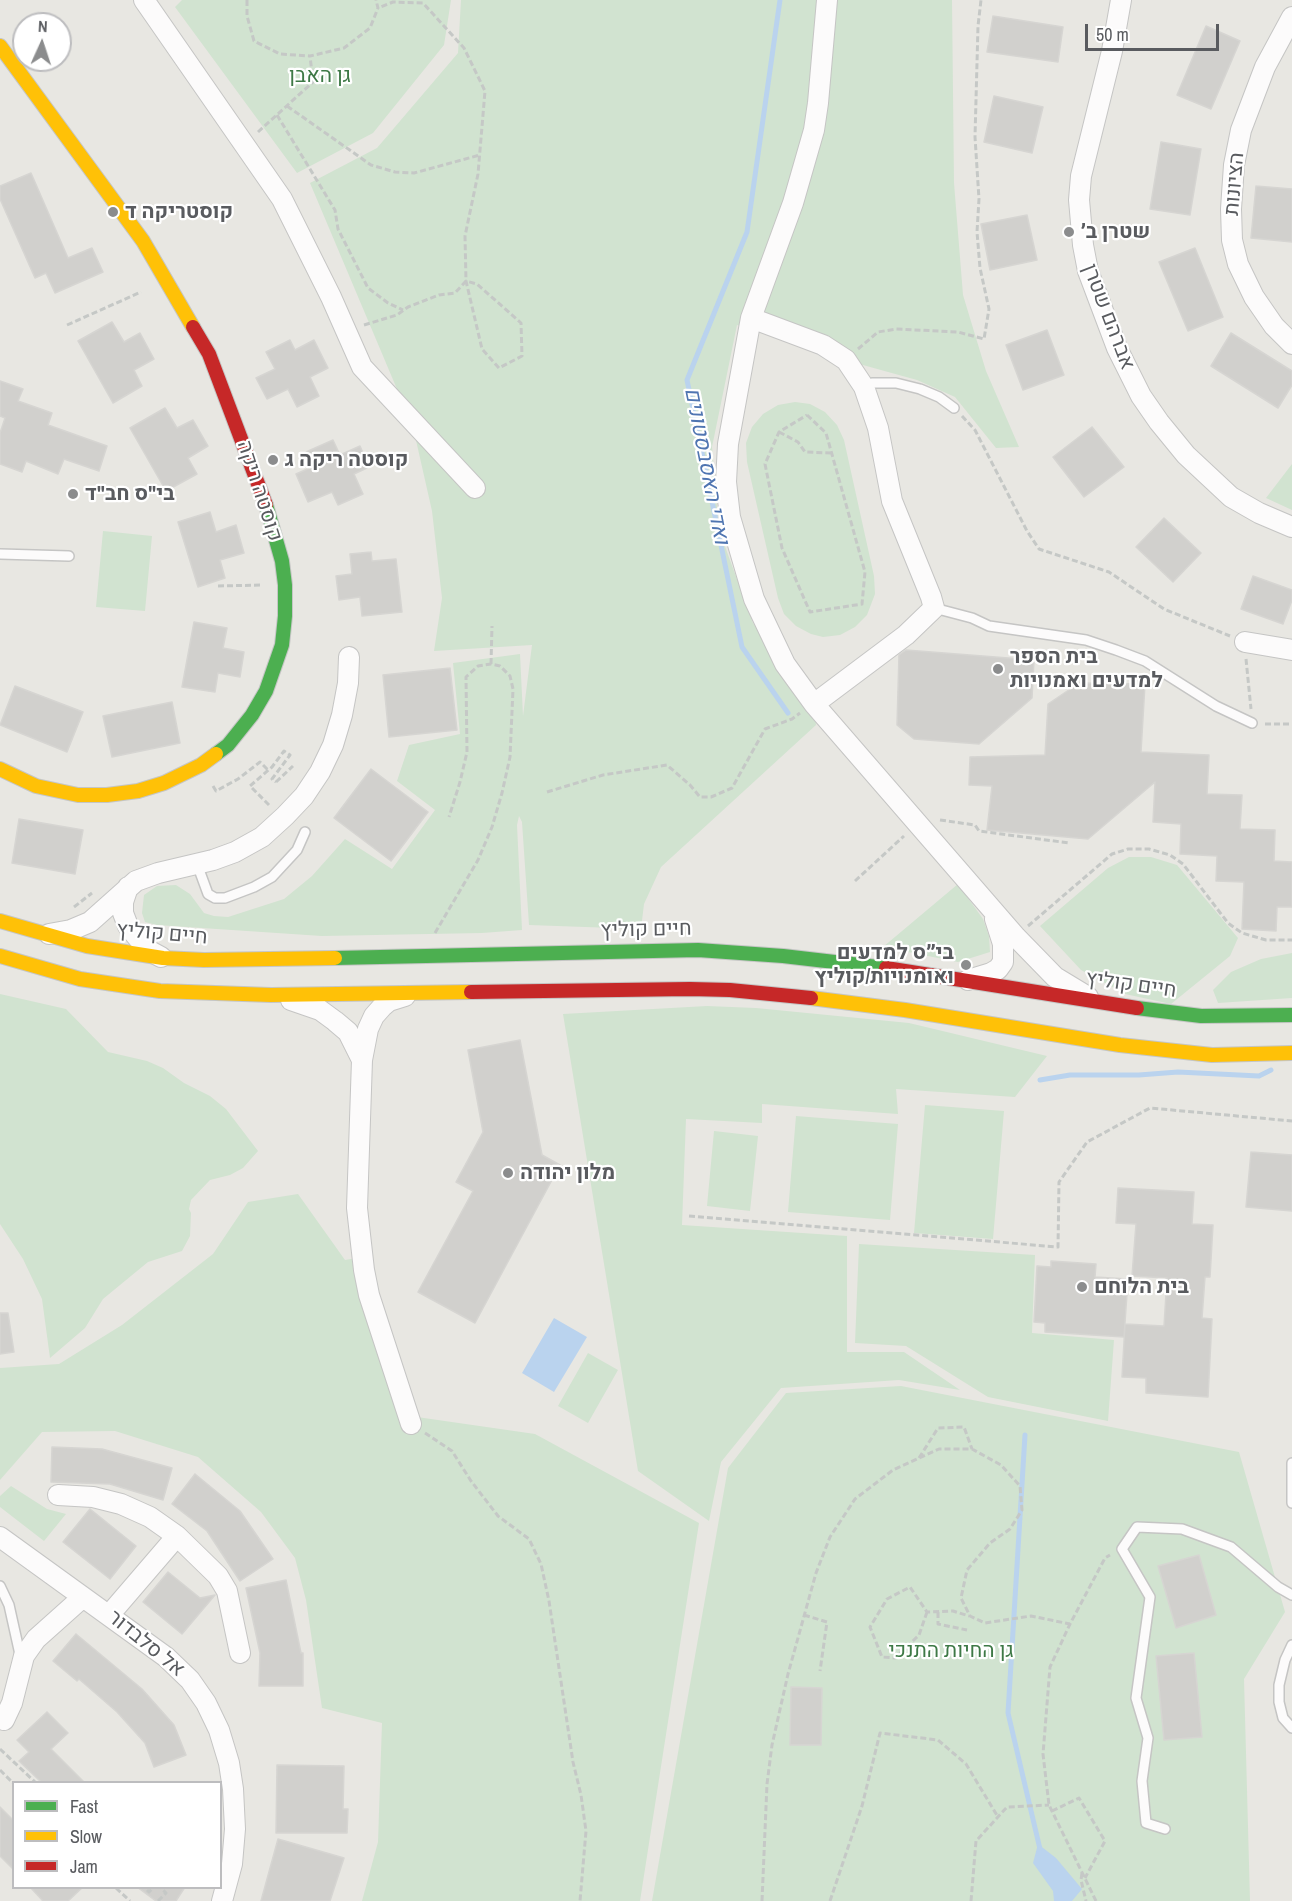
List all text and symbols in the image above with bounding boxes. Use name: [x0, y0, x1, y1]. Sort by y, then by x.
north arrow: [12, 12, 72, 72]
scale bar: [1088, 12, 1222, 50]
text: N: [38, 15, 48, 37]
text: 50 m: [1096, 22, 1129, 47]
park label: גן האבן: [289, 63, 351, 89]
street label: הציונות: [1220, 151, 1250, 217]
place label: קוסטריקה ד: [125, 199, 233, 225]
marker: קוסטריקה ד: [106, 205, 120, 219]
place label: שטרן ב׳: [1081, 219, 1150, 245]
marker: שטרן ב׳: [1062, 225, 1076, 239]
street label: אברהם שטרן: [1076, 261, 1140, 373]
water label: ואדי האסבסטונים: [678, 385, 734, 547]
street label: קוסטה ריקה: [231, 437, 287, 545]
place label: קוסטה ריקה ג: [285, 447, 408, 473]
marker: קוסטה ריקה ג: [266, 453, 280, 467]
place label: בי"ס חב"ד: [85, 481, 175, 507]
marker: בי"ס חב"ד: [66, 487, 80, 501]
place label: בית הספר למדעים ואמנויות: [1010, 644, 1163, 694]
marker: בית הספר למדעים ואמנויות: [991, 662, 1005, 676]
street label: חיים קוליץ: [115, 917, 209, 951]
street label: חיים קוליץ: [600, 917, 692, 943]
place label: בי״ס למדעים ואומנויות/קוליץ: [815, 940, 954, 990]
marker: בי״ס למדעים ואומנויות/קוליץ: [959, 958, 973, 972]
street label: חיים קוליץ: [1084, 966, 1178, 1004]
place label: מלון יהודה: [520, 1160, 615, 1186]
marker: מלון יהודה: [501, 1166, 515, 1180]
place label: בית הלוחם: [1094, 1274, 1189, 1300]
marker: בית הלוחם: [1075, 1280, 1089, 1294]
street label: אל סלבדור: [102, 1605, 190, 1683]
park label: גן החיות התנכי: [888, 1638, 1014, 1664]
legend: [12, 1781, 222, 1889]
text: Fast: [70, 1794, 98, 1819]
text: Slow: [70, 1824, 102, 1849]
text: Jam: [70, 1854, 98, 1879]

